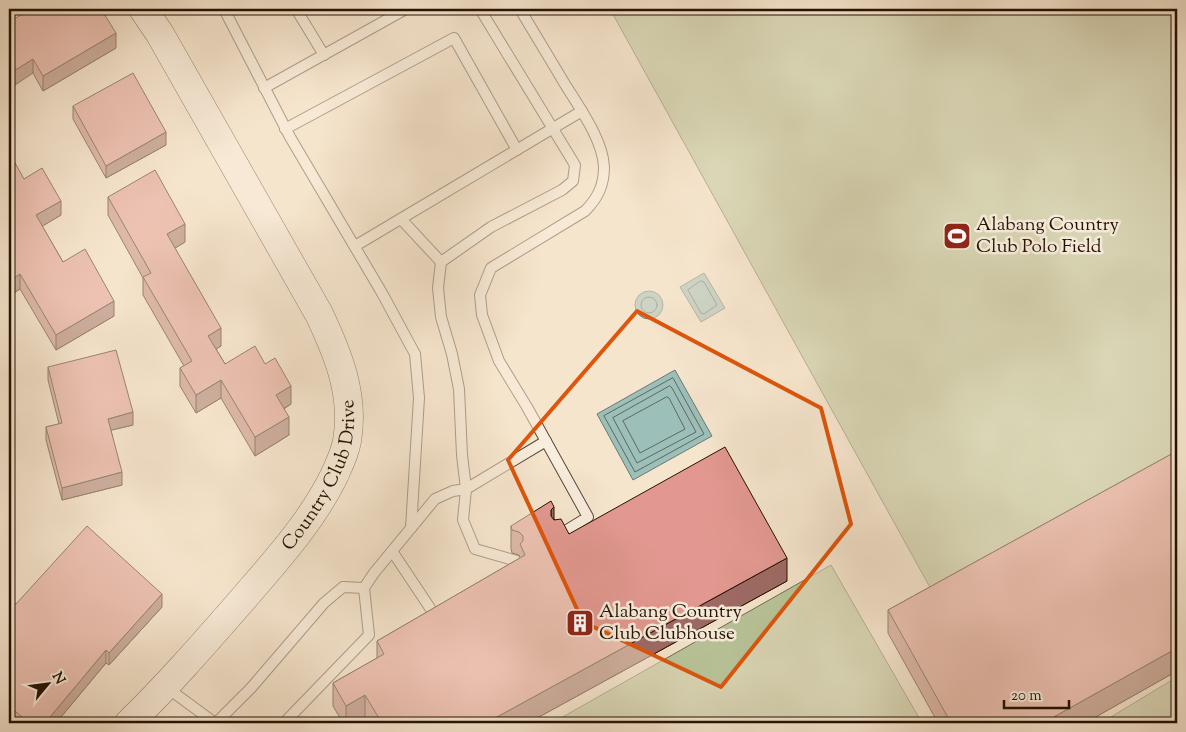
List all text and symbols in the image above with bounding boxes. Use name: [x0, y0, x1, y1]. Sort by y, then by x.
place label: Alabang Country Club Polo Field: [976, 212, 1120, 261]
sports icon: Alabang Country Club Polo Field: [942, 221, 972, 251]
street label: Country Club Drive: [276, 398, 363, 557]
place label: Alabang Country Club Clubhouse: [599, 599, 743, 648]
building icon: Alabang Country Club Clubhouse: [565, 608, 595, 638]
north arrow: [22, 660, 72, 710]
text: N: [46, 669, 69, 688]
scale bar: [1004, 677, 1068, 709]
text: 20 m: [1011, 686, 1042, 707]

